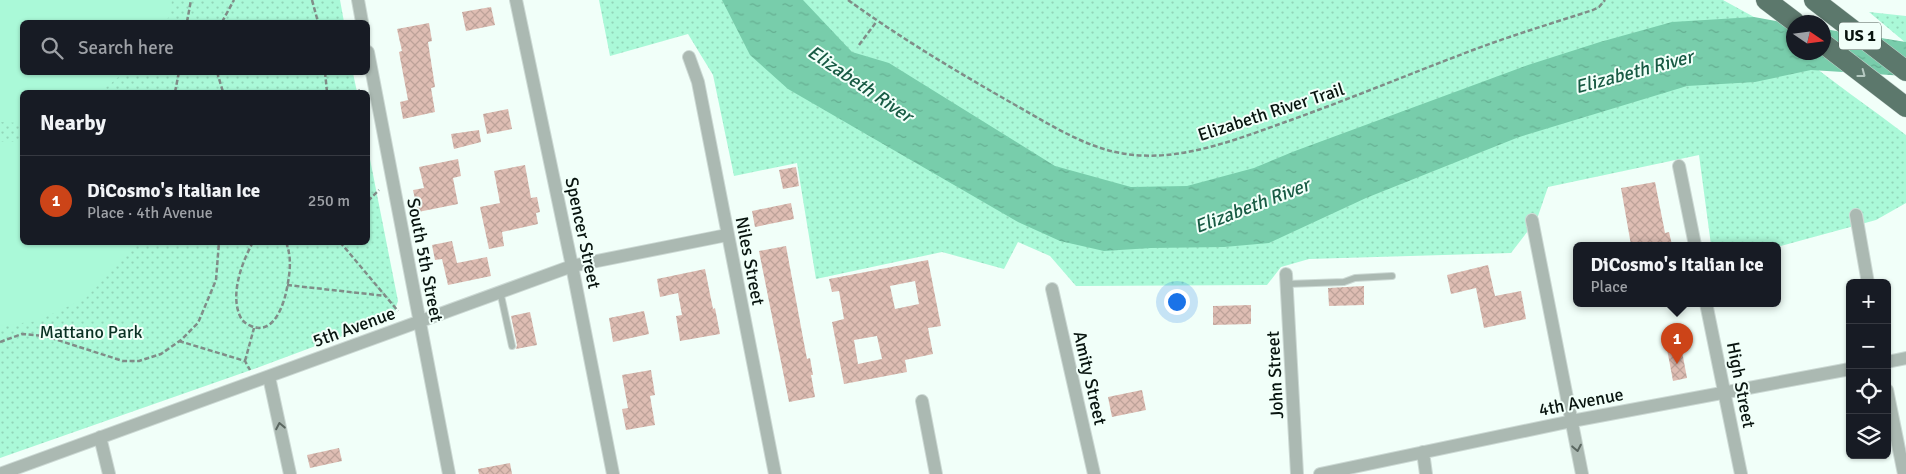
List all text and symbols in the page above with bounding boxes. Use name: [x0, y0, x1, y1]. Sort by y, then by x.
north arrow: [1786, 15, 1831, 60]
search box: [20, 20, 370, 75]
road number: US 1: [1839, 22, 1881, 50]
icon: search: [38, 34, 66, 62]
text: Search here: [78, 36, 174, 60]
water label: Elizabeth River: [803, 40, 920, 130]
water label: Elizabeth River: [1572, 44, 1699, 99]
one-way arrow: [1856, 68, 1865, 76]
street label: Elizabeth River Trail: [1195, 78, 1347, 146]
text: Nearby: [40, 110, 106, 136]
water label: Elizabeth River: [1191, 172, 1316, 239]
street label: Spencer Street: [560, 175, 606, 291]
text: DiCosmo's Italian Ice: [87, 179, 260, 203]
text: 1: [52, 191, 60, 211]
text: 250 m: [308, 191, 350, 211]
street label: South 5th Street: [402, 196, 448, 324]
text: Place · 4th Avenue: [87, 203, 213, 223]
street label: Niles Street: [731, 215, 769, 307]
popup: [1573, 242, 1781, 307]
text: DiCosmo's Italian Ice: [1590, 253, 1764, 277]
text: Place: [1590, 277, 1628, 297]
map controls: [1846, 279, 1891, 459]
button: +: [1846, 279, 1891, 324]
your location: [1164, 289, 1190, 315]
street label: 5th Avenue: [310, 302, 398, 352]
park label: Mattano Park: [40, 321, 142, 343]
pin: 1: [1661, 323, 1693, 364]
button: −: [1846, 324, 1891, 369]
street label: Amity Street: [1069, 329, 1111, 427]
street label: John Street: [1262, 331, 1288, 419]
street label: High Street: [1722, 340, 1760, 430]
button: locate: [1846, 369, 1891, 414]
street label: 4th Avenue: [1537, 383, 1625, 421]
button: layers: [1846, 414, 1891, 459]
one-way arrow: [276, 422, 286, 431]
one-way arrow: [1571, 443, 1582, 452]

